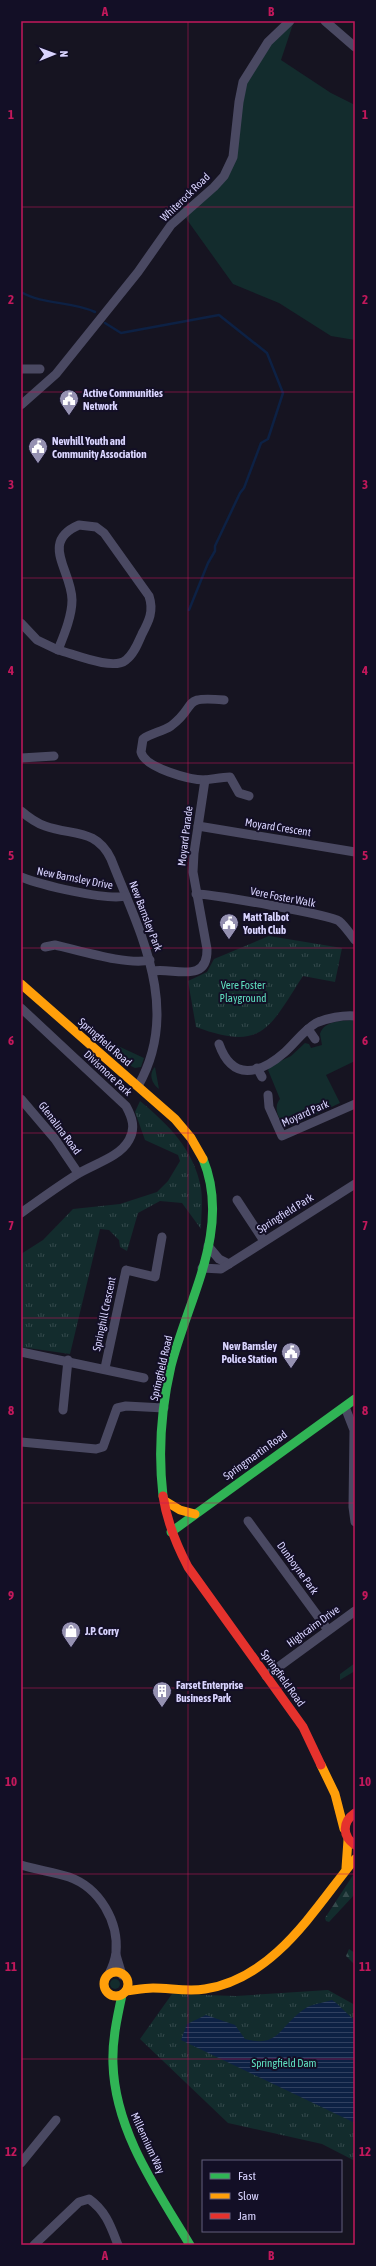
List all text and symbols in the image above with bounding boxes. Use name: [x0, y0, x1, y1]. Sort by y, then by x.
text: A: [101, 4, 109, 19]
text: B: [268, 4, 275, 19]
north arrow: [34, 34, 74, 74]
text: N: [58, 50, 70, 57]
text: 1: [8, 107, 14, 122]
text: 1: [362, 107, 368, 122]
street label: Whiterock Road: [158, 171, 212, 223]
text: 2: [8, 292, 14, 307]
text: 2: [362, 292, 368, 307]
place label: Active Communities Network: [82, 387, 163, 412]
public building icon: Active Communities Network: [58, 388, 80, 416]
place label: Newhill Youth and Community Association: [52, 435, 147, 460]
public building icon: Newhill Youth and Community Association: [27, 436, 49, 464]
text: 3: [8, 477, 14, 492]
text: 3: [362, 477, 368, 492]
text: 4: [7, 663, 14, 678]
text: 4: [361, 663, 368, 678]
street label: Moyard Parade: [175, 805, 195, 867]
street label: Moyard Crescent: [244, 816, 312, 838]
text: 5: [8, 848, 14, 863]
text: 5: [362, 848, 368, 863]
street label: New Barnsley Drive: [36, 865, 114, 891]
street label: New Barnsley Park: [127, 879, 165, 953]
street label: Vere Foster Walk: [249, 885, 317, 909]
place label: Matt Talbot Youth Club: [242, 911, 290, 936]
public building icon: Matt Talbot Youth Club: [218, 912, 240, 940]
park label: Vere Foster Playground: [220, 979, 266, 1004]
street label: Springfield Road: [76, 1016, 134, 1068]
text: 6: [8, 1033, 14, 1048]
text: 6: [362, 1033, 368, 1048]
street label: Divismore Park: [82, 1048, 134, 1098]
street label: Moyard Park: [280, 1097, 331, 1129]
street label: Glenalina Road: [36, 1099, 84, 1157]
street label: Springfield Park: [255, 1191, 316, 1235]
text: 7: [8, 1218, 14, 1233]
text: 7: [362, 1218, 368, 1233]
street label: Springhill Crescent: [90, 1276, 118, 1352]
street label: Springfield Road: [148, 1334, 174, 1402]
place label: New Barnsley Police Station: [221, 1340, 277, 1365]
public building icon: New Barnsley Police Station: [280, 1341, 302, 1369]
text: 8: [8, 1403, 14, 1418]
text: 8: [362, 1403, 368, 1418]
street label: Springmartin Road: [221, 1428, 289, 1482]
street label: Dunboyne Park: [275, 1539, 321, 1597]
text: 9: [8, 1588, 14, 1603]
text: 9: [362, 1588, 368, 1603]
street label: Highcairn Drive: [284, 1603, 342, 1649]
shop icon: J.P. Corry: [60, 1620, 82, 1648]
place label: J.P. Corry: [84, 1625, 120, 1637]
street label: Springfield Road: [259, 1647, 307, 1709]
place label: Farset Enterprise Business Park: [176, 1679, 243, 1704]
building icon: Farset Enterprise Business Park: [151, 1680, 173, 1708]
text: 10: [5, 1774, 17, 1789]
text: 10: [359, 1774, 371, 1789]
text: 11: [5, 1959, 17, 1974]
text: 11: [359, 1959, 371, 1974]
park label: Springfield Dam: [252, 2057, 317, 2069]
street label: Millennium Way: [129, 2111, 168, 2176]
text: 12: [5, 2144, 17, 2159]
text: 12: [359, 2144, 371, 2159]
legend: [202, 2160, 342, 2232]
text: Fast: [238, 2169, 256, 2183]
text: Slow: [238, 2189, 259, 2203]
text: Jam: [238, 2209, 256, 2223]
text: A: [101, 2248, 109, 2263]
text: B: [268, 2248, 275, 2263]

